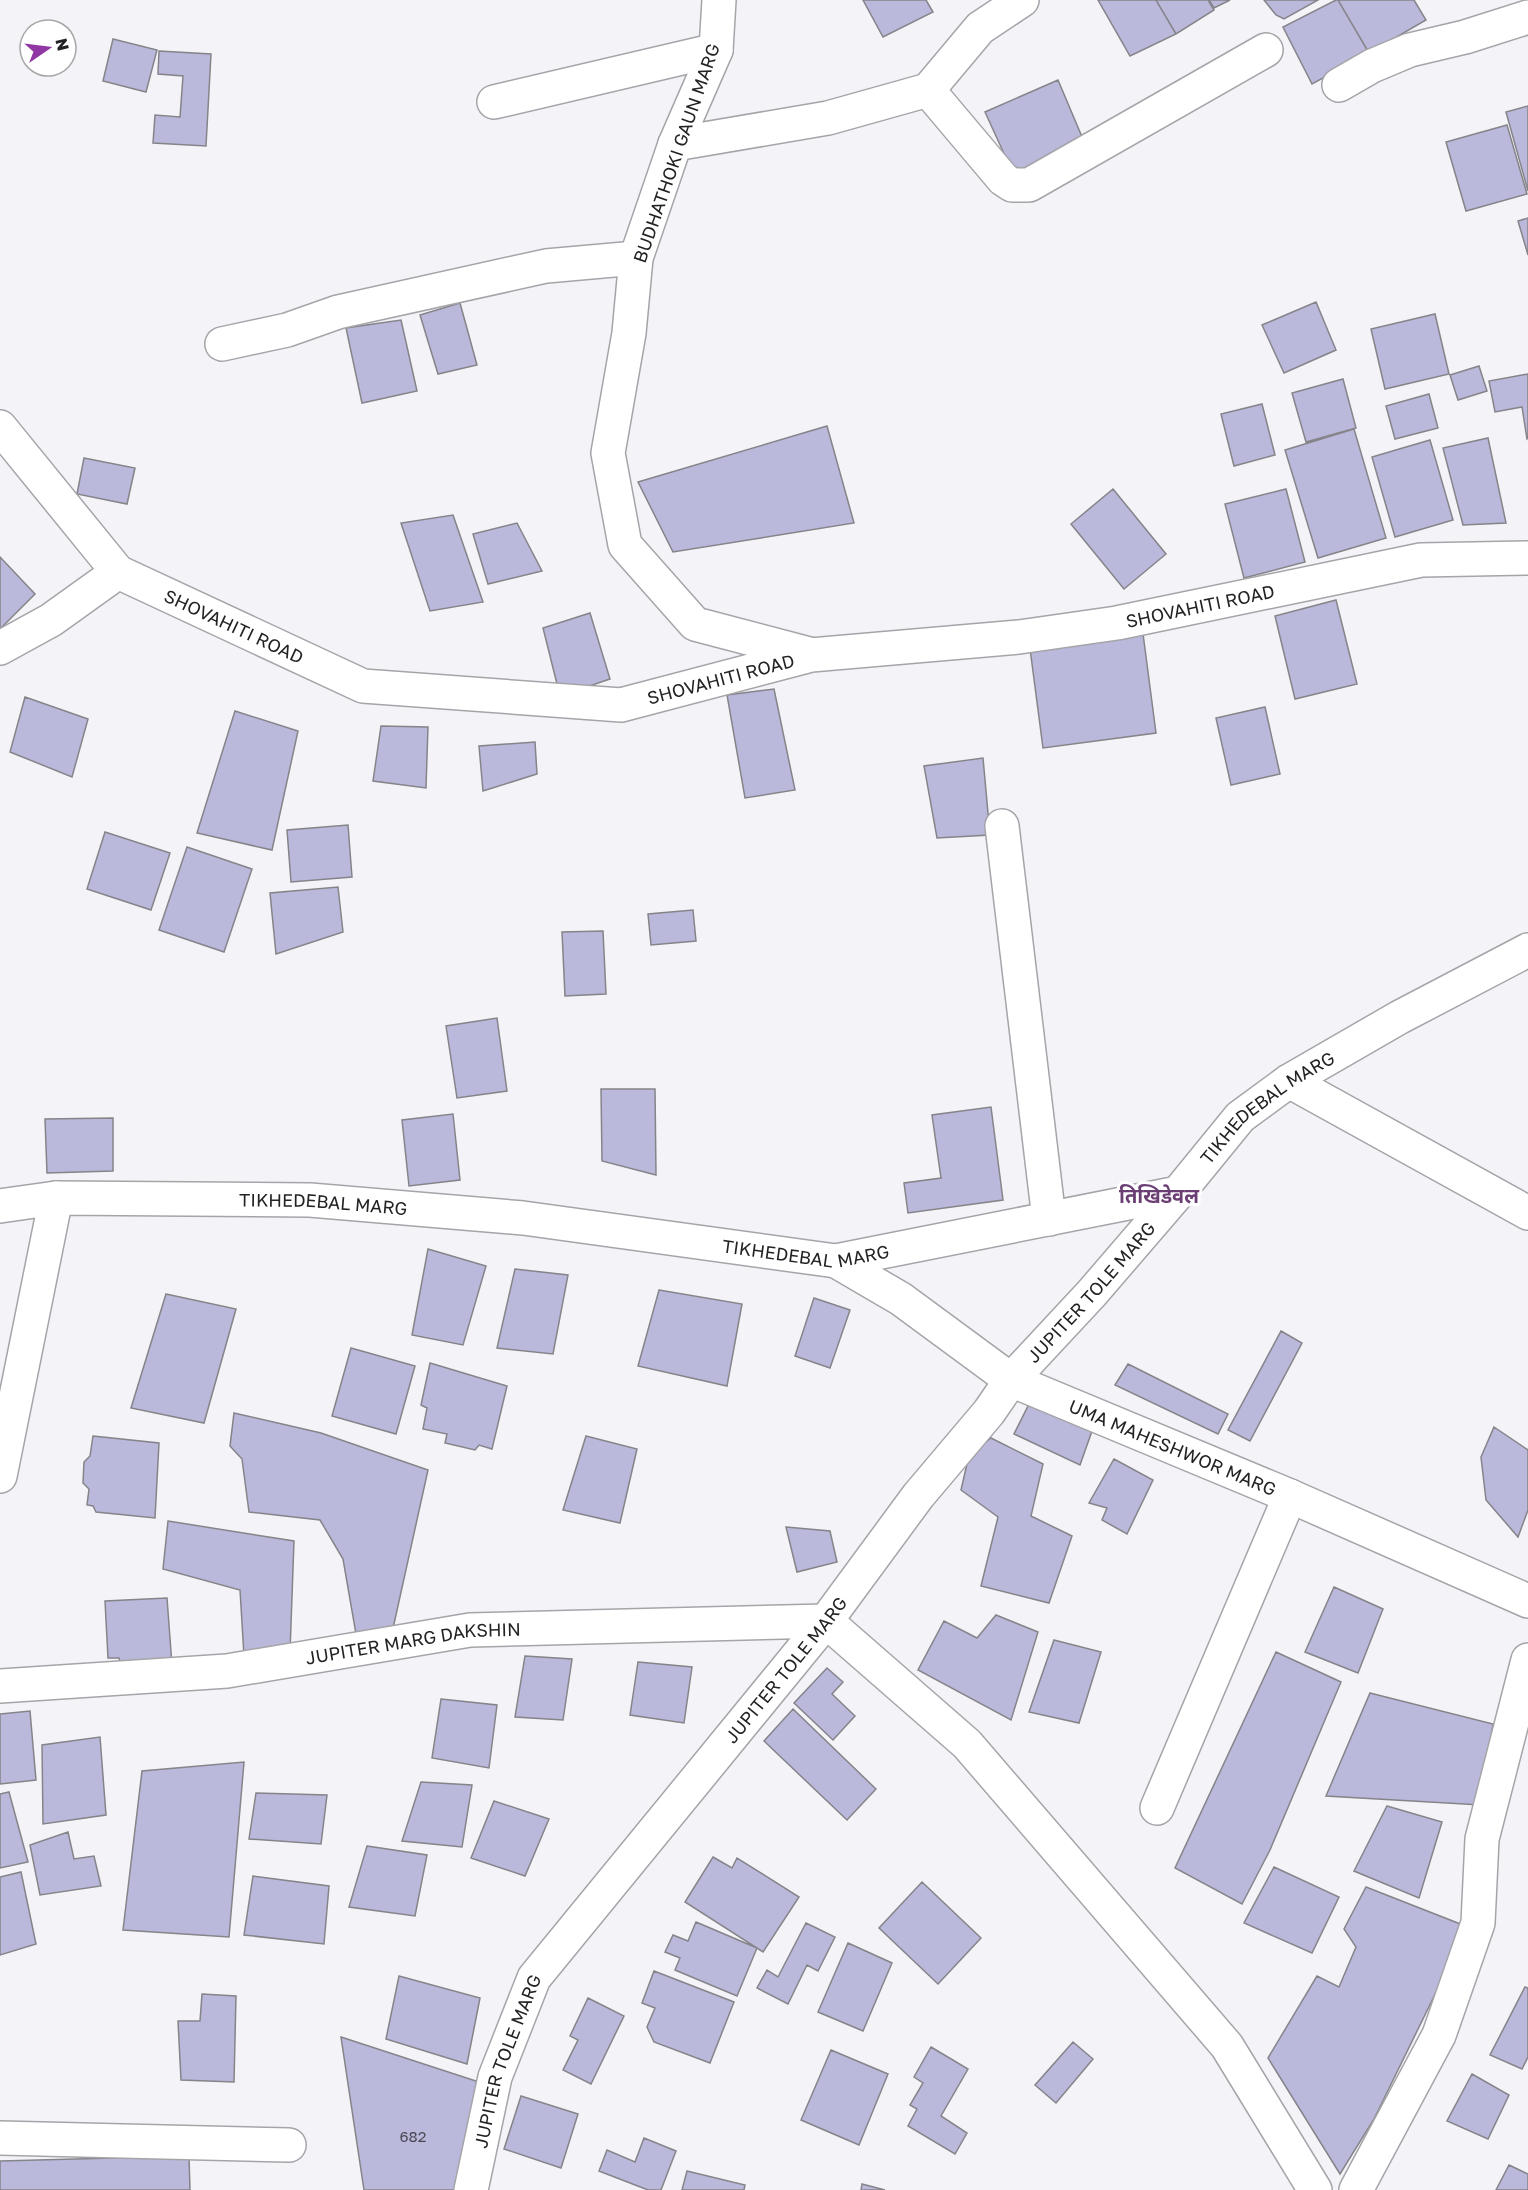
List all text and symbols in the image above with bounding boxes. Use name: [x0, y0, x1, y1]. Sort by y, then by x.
north arrow: [18, 18, 78, 78]
text: N: [51, 36, 74, 53]
street label: BUDHATHOKI GAUN MARG: [628, 40, 724, 266]
street label: SHOVAHITI ROAD: [1124, 580, 1276, 632]
street label: SHOVAHITI ROAD: [161, 584, 307, 668]
street label: SHOVAHITI ROAD: [645, 649, 797, 709]
street label: TIKHEDEBAL MARG: [1195, 1046, 1338, 1168]
district label: तिखिडेवल: [1119, 1183, 1200, 1207]
street label: TIKHEDEBAL MARG: [239, 1188, 408, 1219]
street label: JUPITER TOLE MARG: [1022, 1217, 1160, 1367]
street label: TIKHEDEBAL MARG: [721, 1235, 891, 1272]
street label: UMA MAHESHWOR MARG: [1066, 1394, 1280, 1500]
street label: JUPITER TOLE MARG: [720, 1592, 851, 1747]
street label: JUPITER MARG DAKSHIN: [304, 1618, 521, 1669]
street label: JUPITER TOLE MARG: [469, 1971, 545, 2150]
house number: 682: [400, 2127, 426, 2145]

